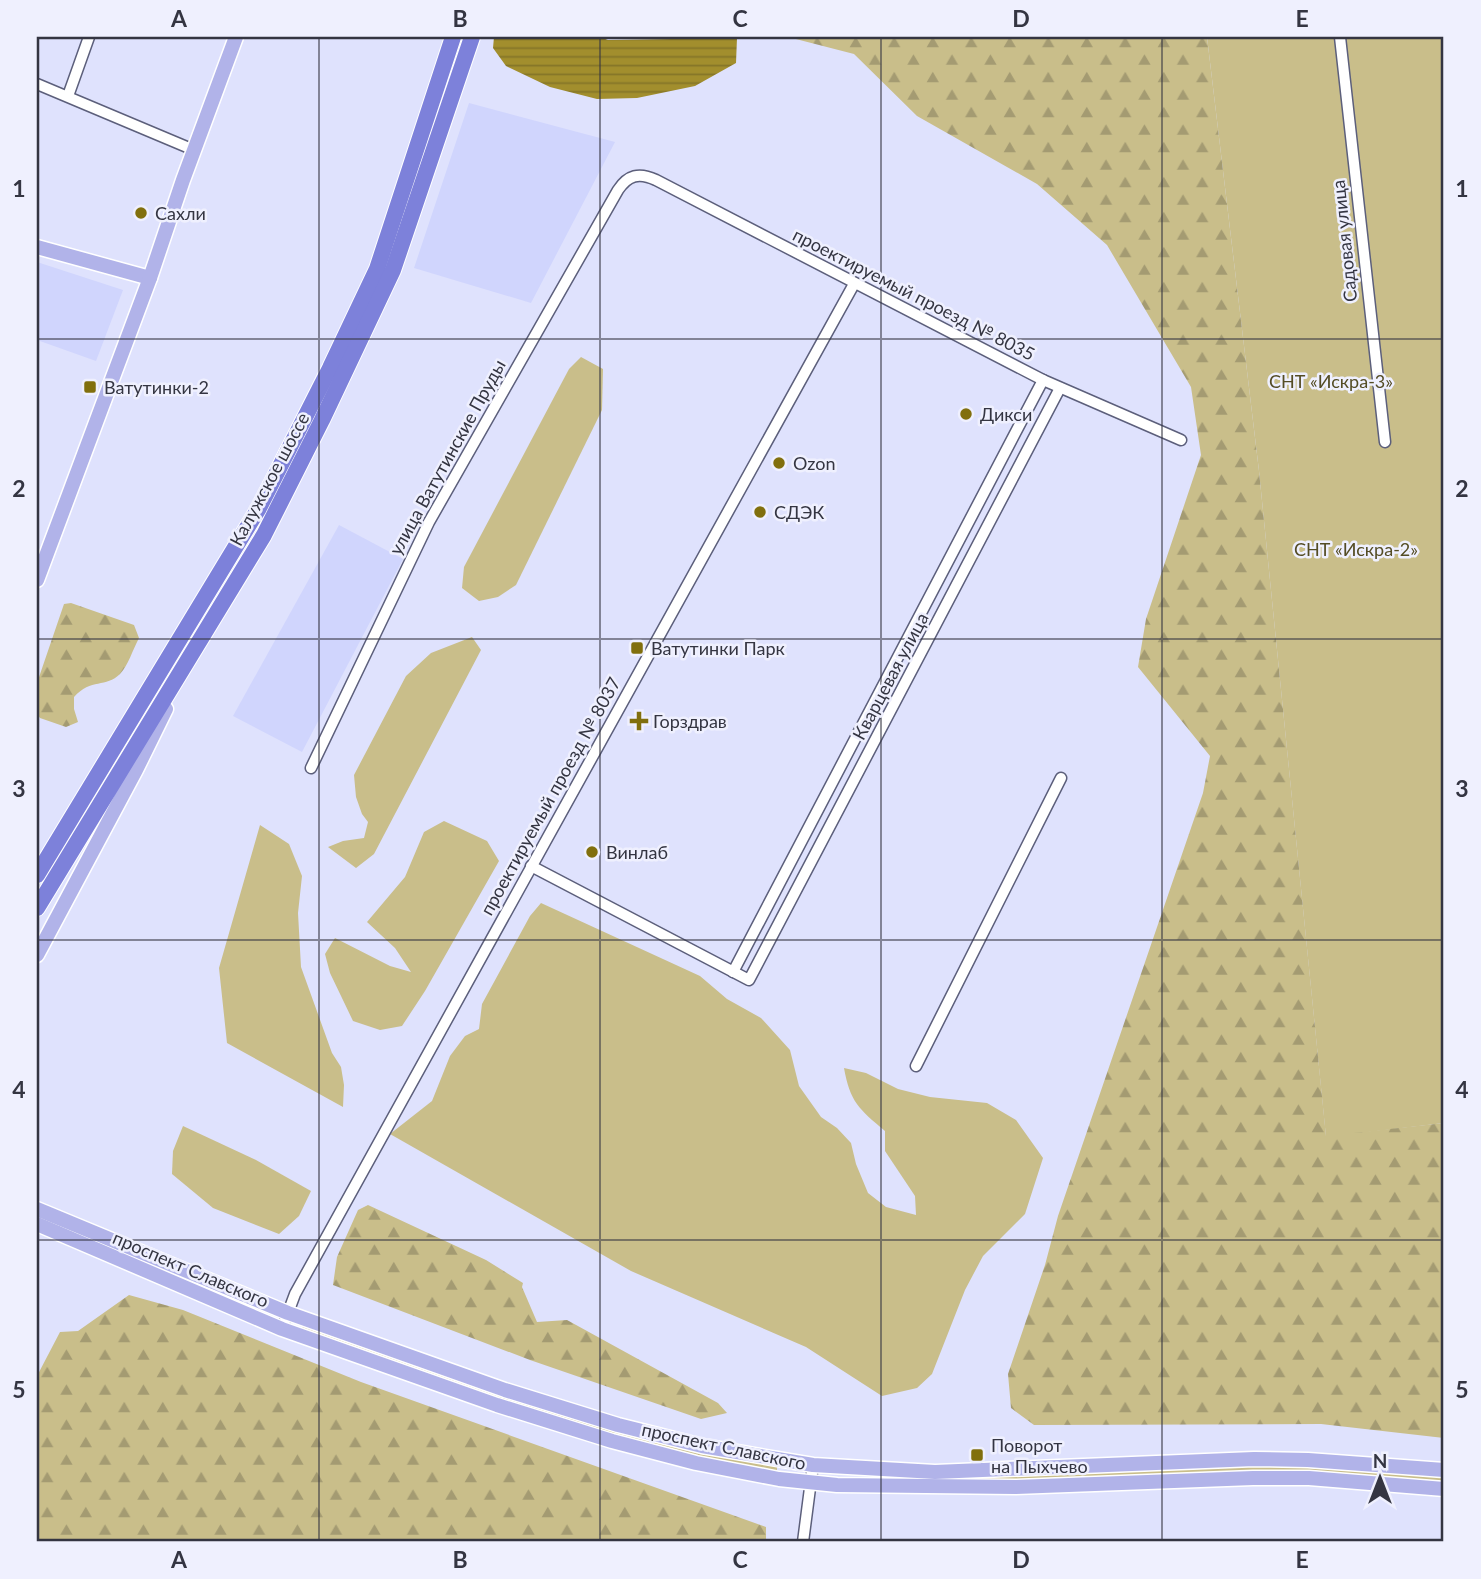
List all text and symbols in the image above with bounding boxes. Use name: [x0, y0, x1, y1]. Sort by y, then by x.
text: A: [170, 4, 188, 32]
text: B: [452, 4, 468, 32]
text: C: [732, 4, 748, 32]
text: D: [1012, 4, 1030, 32]
text: E: [1295, 4, 1309, 32]
text: 1: [12, 174, 26, 202]
text: 1: [1455, 174, 1469, 202]
street label: Садовая улица: [1327, 179, 1361, 303]
place label: Сахли: [155, 202, 206, 224]
marker: Сахли: [133, 205, 149, 221]
street label: проектируемый проезд № 8035: [789, 223, 1039, 365]
street label: улица Ватутинские Пруды: [384, 356, 510, 558]
park label: СНТ «Искра-3»: [1269, 370, 1393, 392]
place label: Ватутинки-2: [104, 376, 209, 398]
marker: Ватутинки-2: [82, 379, 98, 395]
place label: Дикси: [980, 403, 1032, 425]
marker: Дикси: [958, 406, 974, 422]
street label: Калужское шоссе: [225, 409, 313, 549]
place label: Ozon: [793, 452, 835, 474]
marker: Ozon: [771, 455, 787, 471]
text: 2: [12, 474, 26, 502]
text: 2: [1455, 474, 1469, 502]
place label: СДЭК: [774, 501, 824, 523]
marker: СДЭК: [752, 504, 768, 520]
park label: СНТ «Искра-2»: [1294, 538, 1418, 560]
street label: Кварцевая улица: [847, 609, 933, 743]
place label: Ватутинки Парк: [651, 637, 785, 659]
marker: Ватутинки Парк: [629, 640, 645, 656]
street label: проектируемый проезд № 8037: [475, 673, 625, 919]
place label: Горздрав: [653, 710, 727, 732]
marker: Горздрав: [631, 713, 647, 729]
text: 3: [12, 774, 26, 802]
text: 3: [1455, 774, 1469, 802]
place label: Винлаб: [606, 841, 668, 863]
marker: Винлаб: [584, 844, 600, 860]
text: 4: [12, 1075, 26, 1103]
text: 4: [1455, 1075, 1469, 1103]
street label: проспект Славского: [110, 1226, 272, 1312]
text: 5: [12, 1375, 26, 1403]
text: 5: [1455, 1375, 1469, 1403]
street label: проспект Славского: [640, 1418, 808, 1474]
place label: Поворот на Пыхчево: [991, 1434, 1088, 1477]
north arrow: [1344, 1442, 1414, 1512]
marker: Поворот на Пыхчево: [969, 1447, 985, 1463]
text: N: [1373, 1449, 1387, 1472]
text: A: [170, 1545, 188, 1573]
text: B: [452, 1545, 468, 1573]
text: C: [732, 1545, 748, 1573]
text: D: [1012, 1545, 1030, 1573]
text: E: [1295, 1545, 1309, 1573]

